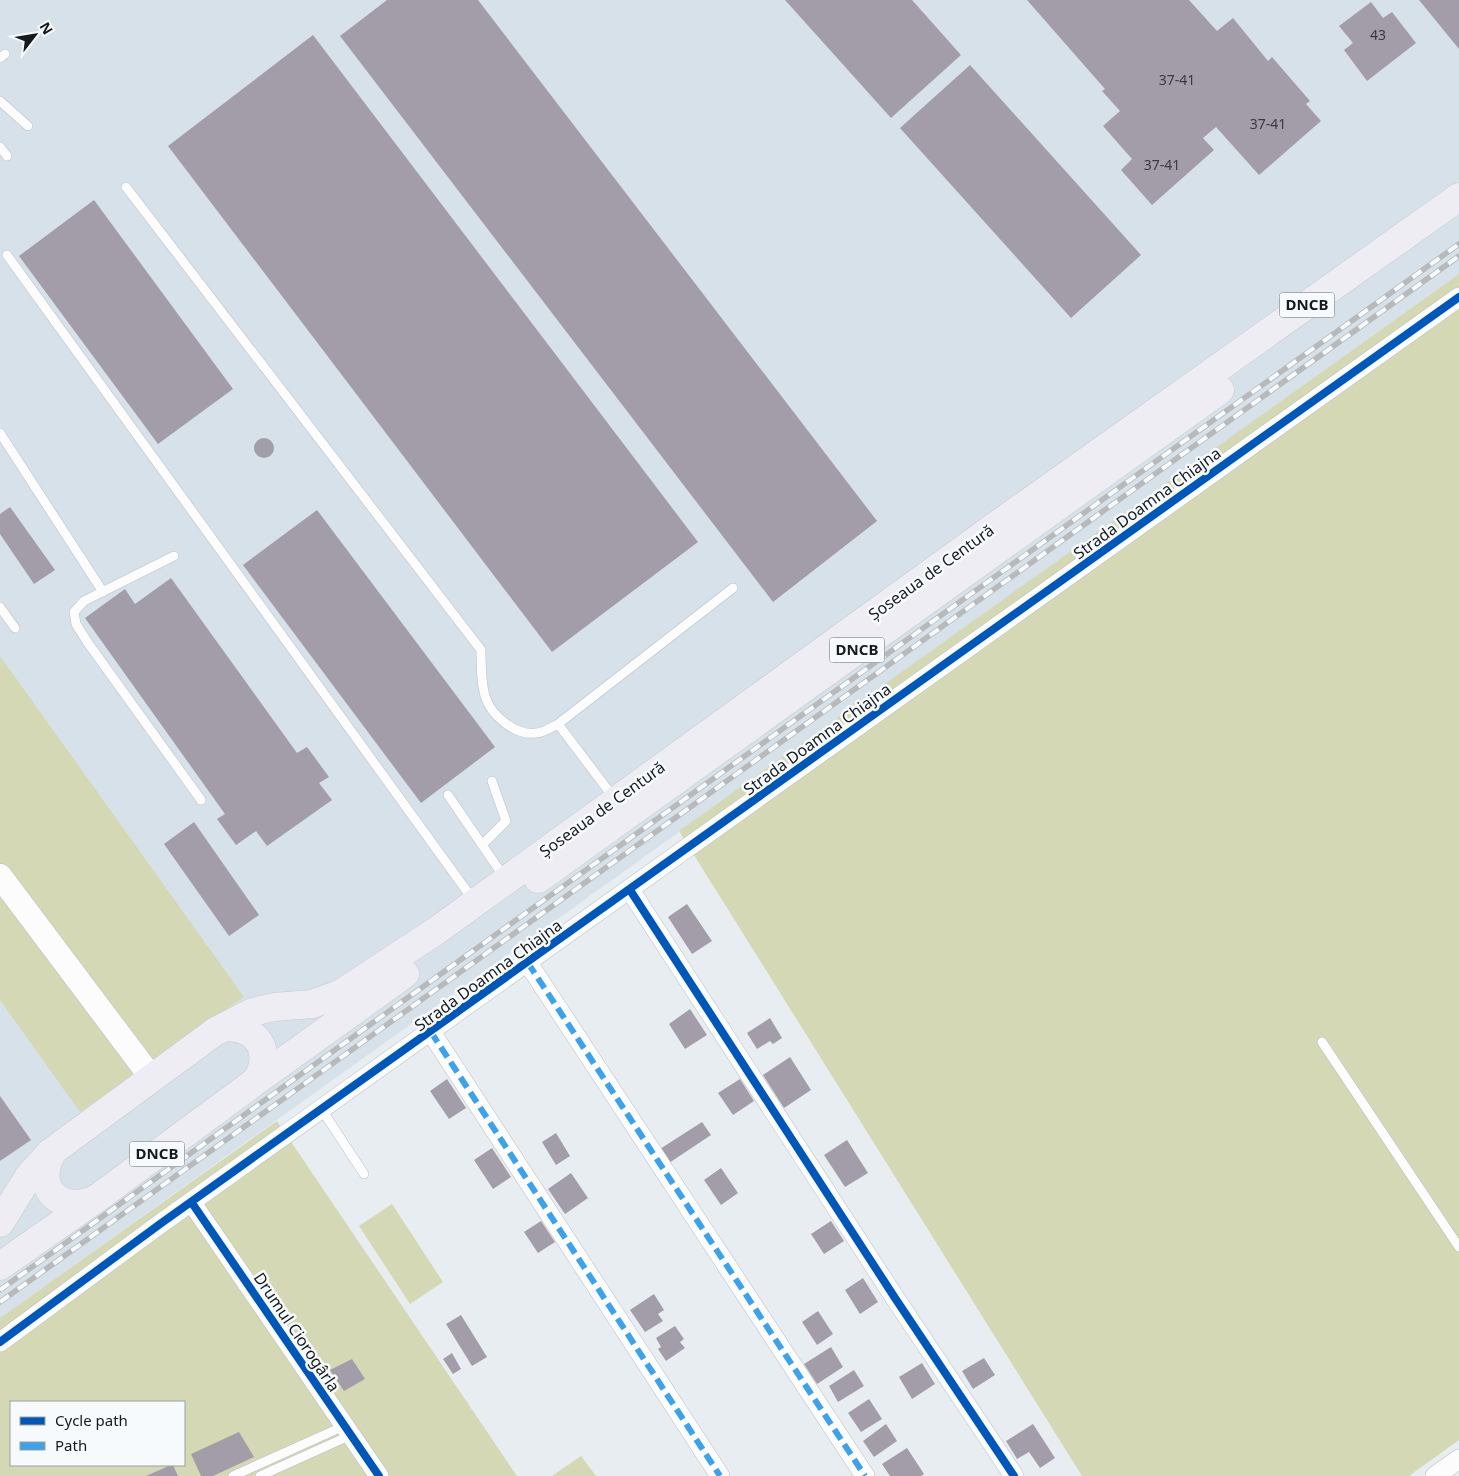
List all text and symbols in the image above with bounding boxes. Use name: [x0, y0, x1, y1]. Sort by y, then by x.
north arrow: [10, 10, 60, 60]
text: N: [35, 18, 58, 38]
house number: 43: [1370, 25, 1386, 44]
house number: 37-41: [1159, 70, 1195, 89]
house number: 37-41: [1250, 114, 1286, 133]
house number: 37-41: [1144, 155, 1180, 174]
road number: DNCB: [1280, 292, 1334, 318]
street label: Strada Doamna Chiajna: [1069, 442, 1225, 564]
street label: Șoseaua de Centură: [864, 519, 998, 625]
road number: DNCB: [830, 638, 884, 662]
street label: Strada Doamna Chiajna: [739, 678, 895, 800]
street label: Șoseaua de Centură: [535, 756, 669, 862]
street label: Strada Doamna Chiajna: [410, 914, 566, 1036]
road number: DNCB: [130, 1142, 184, 1166]
street label: Drumul Ciorogârla: [249, 1268, 345, 1396]
legend: [10, 1401, 185, 1466]
text: Cycle path: [55, 1410, 128, 1430]
text: Path: [55, 1435, 87, 1455]

